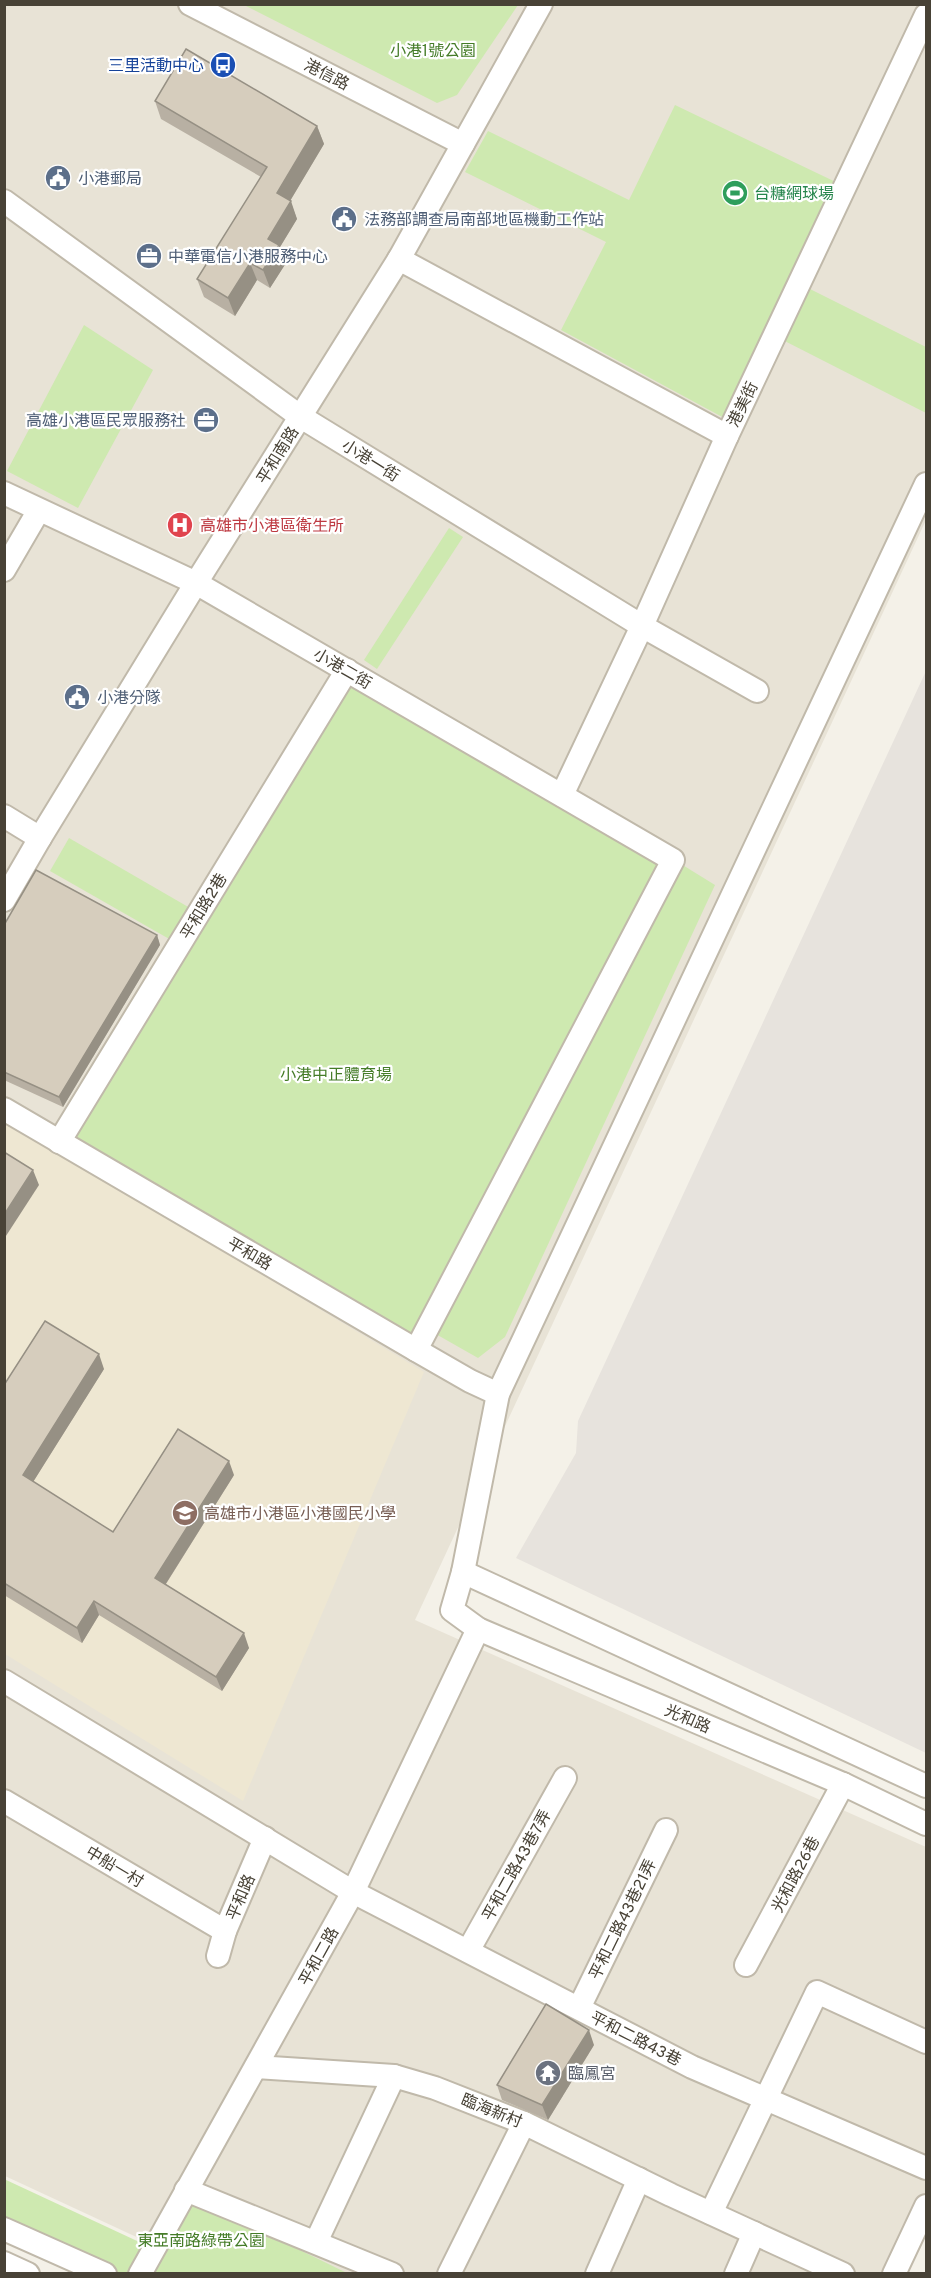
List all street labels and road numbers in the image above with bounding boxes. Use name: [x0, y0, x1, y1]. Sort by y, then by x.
street label: 港信路: [300, 56, 352, 96]
street label: 港美街: [724, 379, 763, 431]
street label: 平和南路: [253, 424, 304, 489]
street label: 小港一街: [337, 436, 402, 487]
street label: 小港二街: [309, 645, 375, 694]
street label: 平和路2巷: [177, 870, 232, 944]
street label: 平和路: [223, 1234, 275, 1275]
street label: 光和路: [661, 1701, 713, 1738]
street label: 平和二路43巷7弄: [479, 1807, 557, 1925]
street label: 光和路26巷: [768, 1833, 825, 1916]
street label: 中船一村: [81, 1843, 147, 1893]
street label: 平和二路43巷21弄: [586, 1856, 662, 1983]
street label: 平和路: [223, 1872, 260, 1924]
street label: 平和二路: [295, 1924, 344, 1990]
street label: 平和二路43巷: [586, 2008, 684, 2071]
street label: 臨海新村: [458, 2091, 525, 2133]

